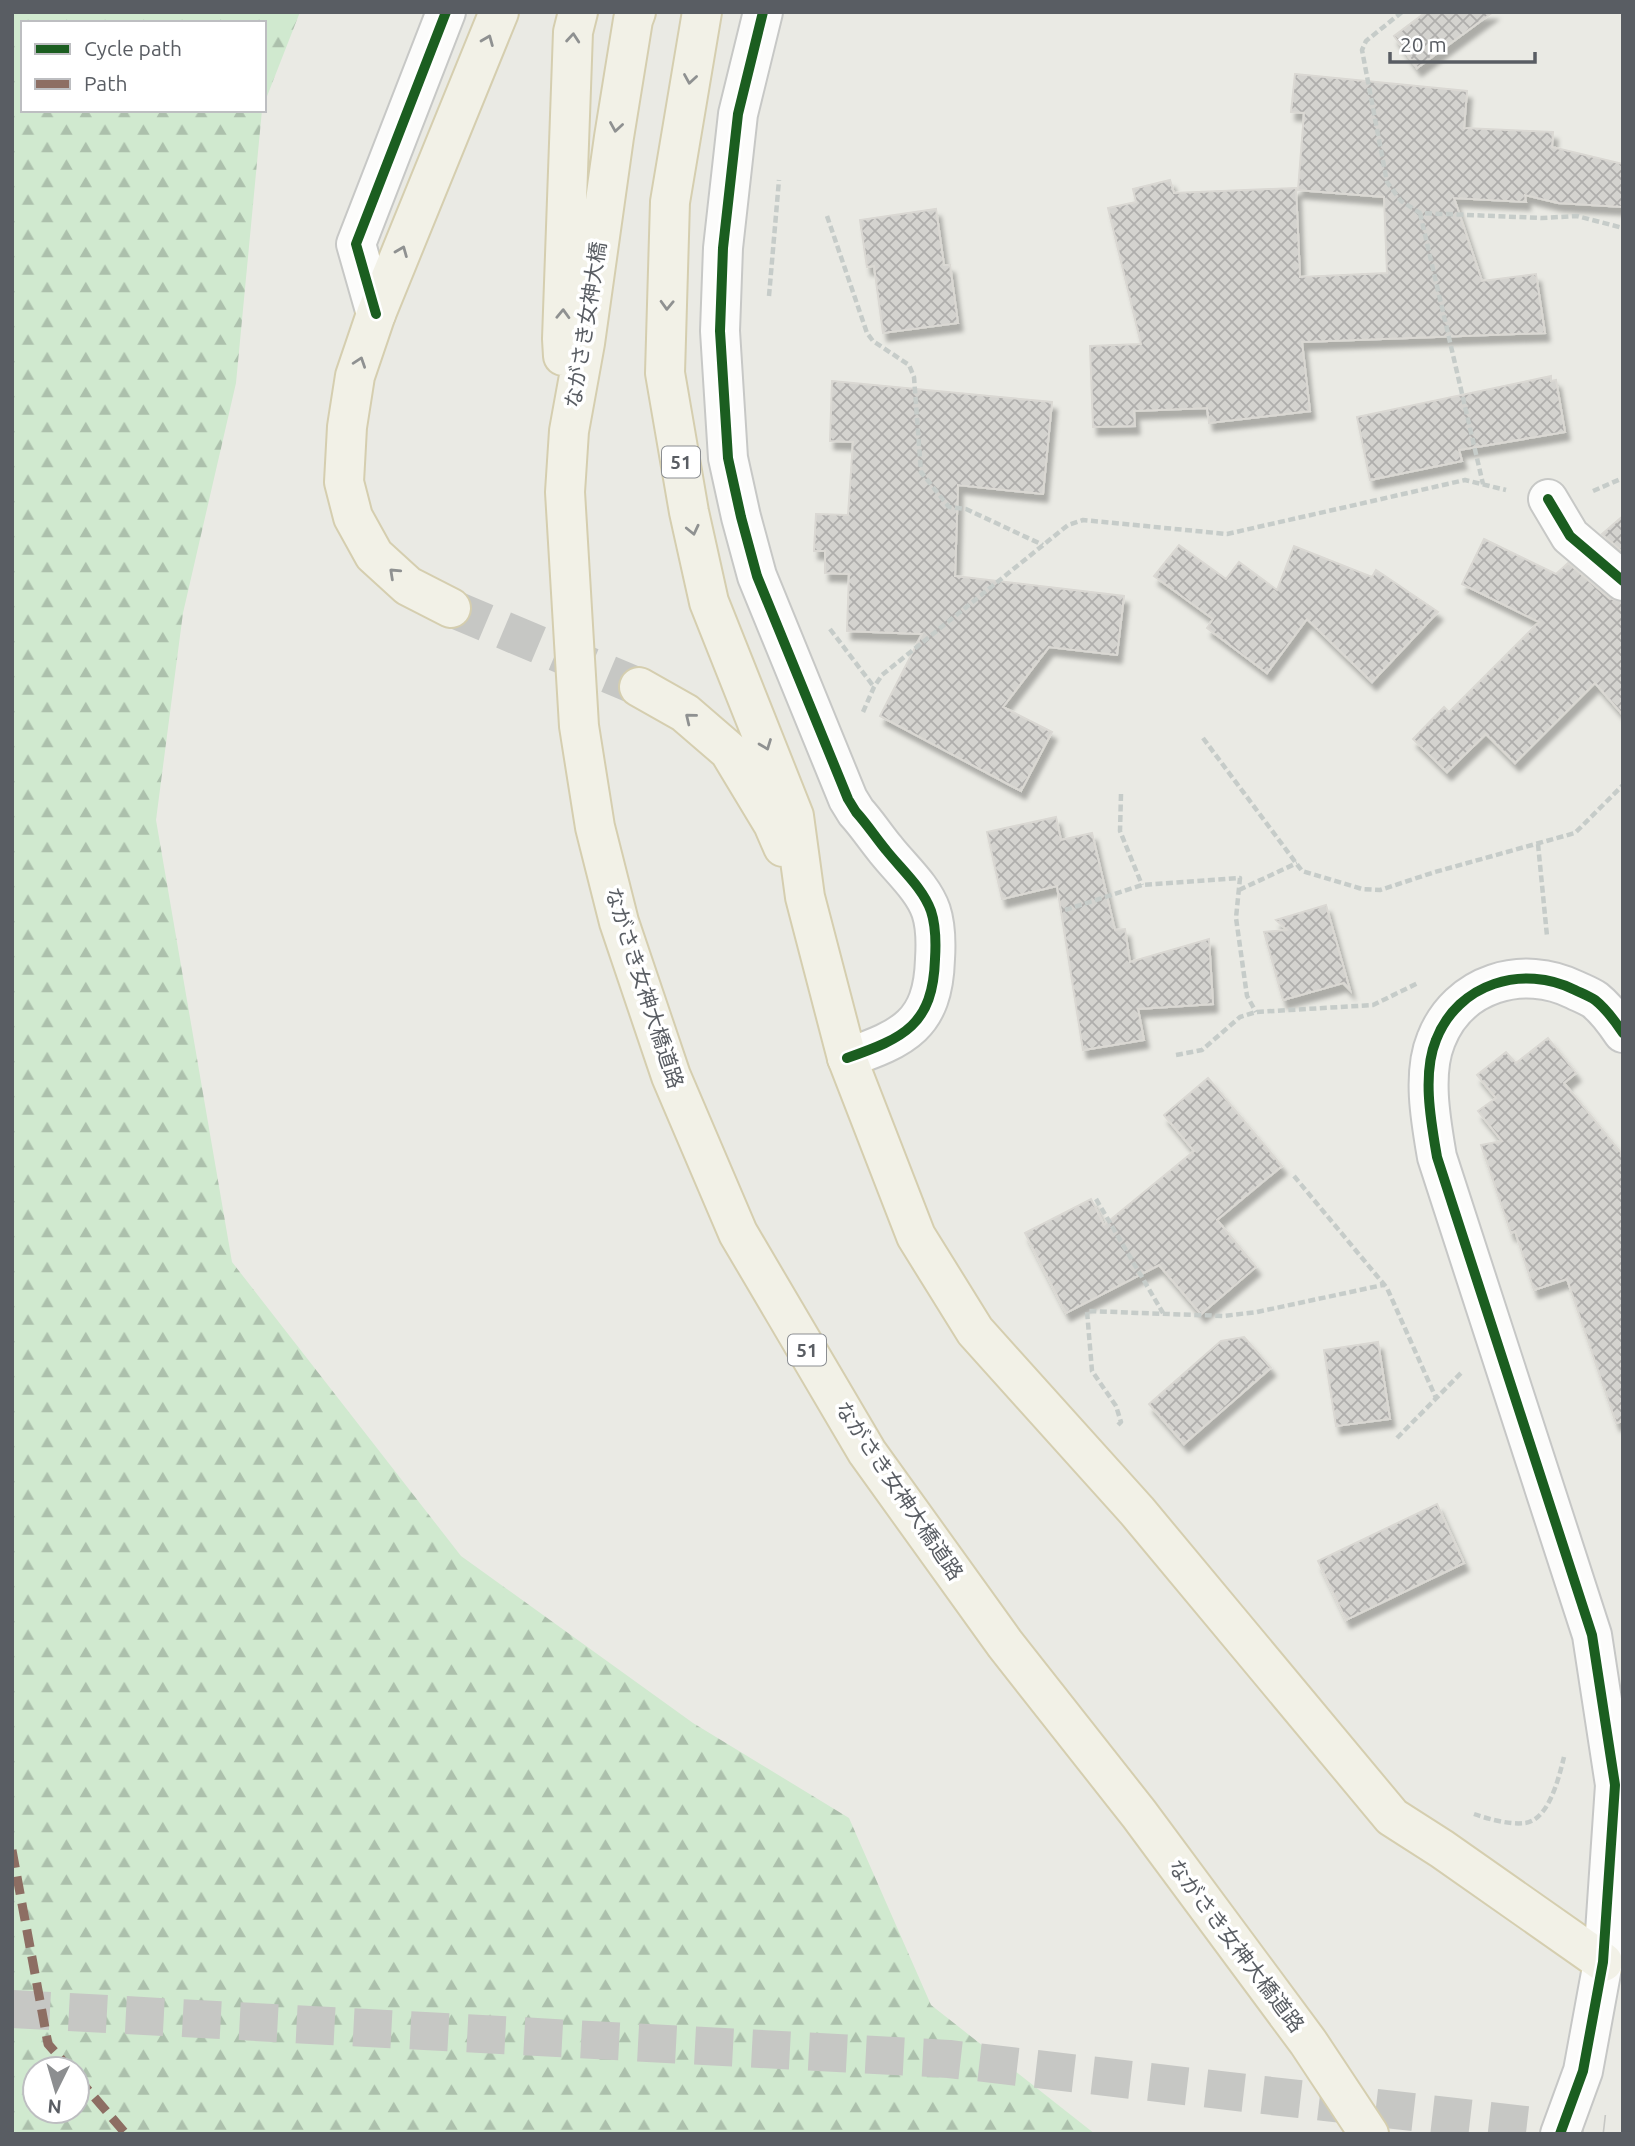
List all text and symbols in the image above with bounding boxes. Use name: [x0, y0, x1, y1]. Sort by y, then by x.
legend: [21, 21, 266, 112]
scale bar: [1390, 21, 1535, 65]
one-way arrow: [565, 32, 580, 43]
text: 20 m: [1400, 32, 1447, 56]
one-way arrow: [480, 35, 494, 47]
text: Cycle path: [84, 36, 182, 60]
text: Path: [84, 71, 127, 95]
one-way arrow: [683, 73, 698, 85]
one-way arrow: [609, 122, 624, 133]
street label: ながさき女神大橋: [560, 240, 610, 410]
one-way arrow: [394, 245, 408, 258]
one-way arrow: [659, 300, 675, 311]
one-way arrow: [555, 308, 571, 319]
one-way arrow: [352, 356, 366, 368]
road number: 51: [662, 446, 700, 477]
one-way arrow: [685, 524, 700, 536]
one-way arrow: [389, 568, 402, 581]
one-way arrow: [686, 714, 699, 726]
one-way arrow: [757, 739, 771, 751]
street label: ながさき女神大橋道路: [601, 884, 689, 1091]
road number: 51: [788, 1334, 826, 1366]
street label: ながさき女神大橋道路: [831, 1397, 968, 1584]
street label: ながさき女神大橋道路: [1164, 1854, 1310, 2036]
north arrow: [21, 2055, 91, 2125]
text: N: [46, 2095, 63, 2119]

